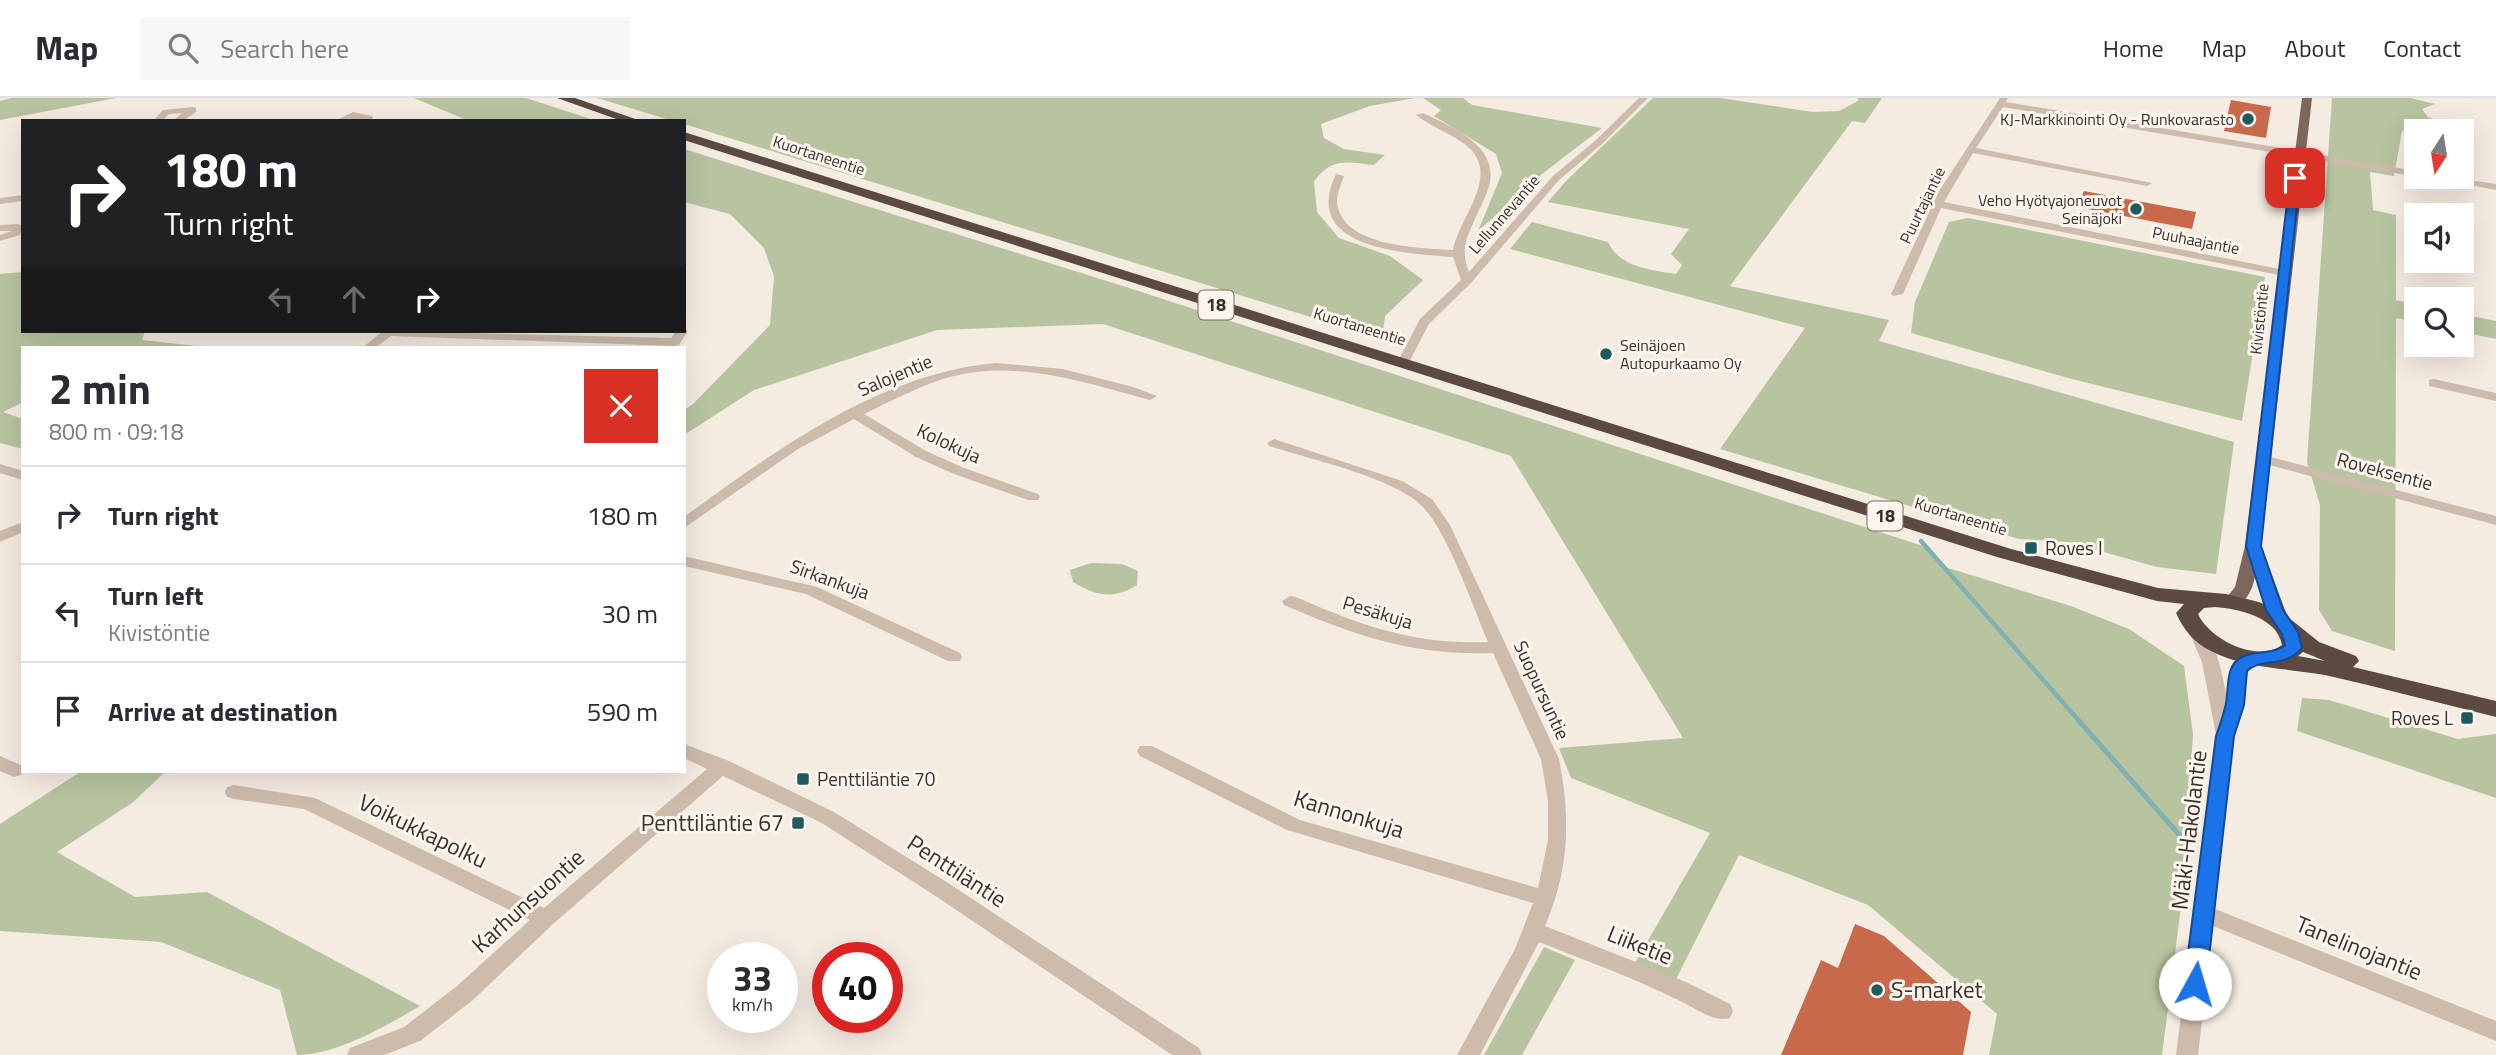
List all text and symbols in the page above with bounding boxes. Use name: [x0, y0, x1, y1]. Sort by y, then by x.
search box: [140, 17, 630, 80]
text: Map: [35, 23, 98, 73]
icon: search: [164, 29, 202, 67]
text: Search here: [220, 29, 349, 68]
text: Home: [2103, 30, 2164, 66]
text: Map: [2202, 30, 2247, 66]
text: About: [2285, 30, 2345, 66]
text: Contact: [2383, 30, 2461, 66]
place label: KJ-Markkinointi Oy - Runkovarasto: [2000, 107, 2234, 131]
marker: KJ-Markkinointi Oy - Runkovarasto: [2240, 111, 2256, 127]
north arrow: [2404, 119, 2474, 189]
map controls: [2404, 119, 2474, 357]
street label: Kuortaneentie: [770, 129, 868, 181]
text: 180 m: [164, 131, 298, 206]
icon: right: [49, 147, 140, 238]
pin: [2265, 148, 2325, 208]
icon: arrive: [2276, 159, 2314, 197]
street label: Puurtajantie: [1893, 162, 1951, 248]
street label: Lellunnevantie: [1463, 169, 1545, 259]
place label: Veho Hyötyajoneuvot Seinäjoki: [1978, 188, 2122, 230]
text: Turn right: [164, 199, 293, 247]
marker: Veho Hyötyajoneuvot Seinäjoki: [2128, 201, 2144, 217]
button: sound: [2404, 203, 2474, 273]
street label: Puuhaajantie: [2150, 220, 2242, 260]
icon: left: [262, 280, 300, 318]
icon: ahead: [335, 280, 373, 318]
icon: right: [408, 280, 446, 318]
street label: Kivistöntie: [2243, 282, 2275, 356]
button: search: [2404, 287, 2474, 357]
road number: 18: [1198, 290, 1234, 320]
street label: Kuortaneentie: [1311, 301, 1409, 351]
place label: Seinäjoen Autopurkaamo Oy: [1620, 333, 1742, 375]
street label: Salojentie: [853, 346, 937, 403]
marker: Seinäjoen Autopurkaamo Oy: [1598, 346, 1614, 362]
text: 2 min: [49, 356, 151, 420]
button: close: [584, 369, 658, 443]
text: 800 m · 09:18: [49, 414, 184, 449]
street label: Kolokuja: [912, 415, 987, 470]
street label: Roveksentie: [2334, 444, 2436, 497]
street label: Kuortaneentie: [1912, 491, 2010, 541]
icon: right: [49, 496, 87, 534]
text: Turn right: [108, 496, 219, 535]
text: 180 m: [587, 496, 658, 535]
road number: 18: [1868, 502, 1902, 530]
place label: Roves I: [2045, 533, 2103, 562]
marker: Roves I: [2023, 540, 2039, 556]
street label: Sirkankuja: [786, 551, 874, 606]
text: Turn left: [108, 576, 203, 615]
street label: Pesäkuja: [1339, 587, 1417, 636]
icon: left: [49, 594, 87, 632]
text: 30 m: [601, 594, 658, 633]
text: Kivistöntie: [108, 615, 210, 650]
street label: Suopursuntie: [1507, 635, 1578, 744]
icon: arrive: [49, 692, 87, 730]
text: Arrive at destination: [108, 692, 338, 731]
text: 590 m: [587, 692, 658, 731]
place label: Roves L: [2391, 703, 2453, 732]
marker: Roves L: [2459, 710, 2475, 726]
street label: Mäki-Hakolantie: [2161, 748, 2216, 912]
place label: Penttiläntie 70: [817, 764, 935, 793]
marker: Penttiläntie 70: [795, 771, 811, 787]
street label: Kannonkuja: [1290, 780, 1409, 847]
street label: Voikukkapolku: [353, 784, 494, 877]
place label: Penttiläntie 67: [641, 805, 784, 840]
marker: Penttiläntie 67: [790, 815, 806, 831]
street label: Penttiläntie: [901, 825, 1014, 916]
street label: Karhunsuontie: [463, 840, 592, 961]
street label: Tanelinojantie: [2291, 906, 2428, 989]
street label: Liiketie: [1602, 916, 1678, 974]
speed limit sign: 40: [812, 942, 903, 1033]
position arrow: [2158, 947, 2232, 1021]
text: 33: [733, 951, 772, 1005]
place label: S-market: [1891, 972, 1983, 1007]
marker: S-market: [1869, 982, 1885, 998]
text: km/h: [732, 991, 773, 1018]

